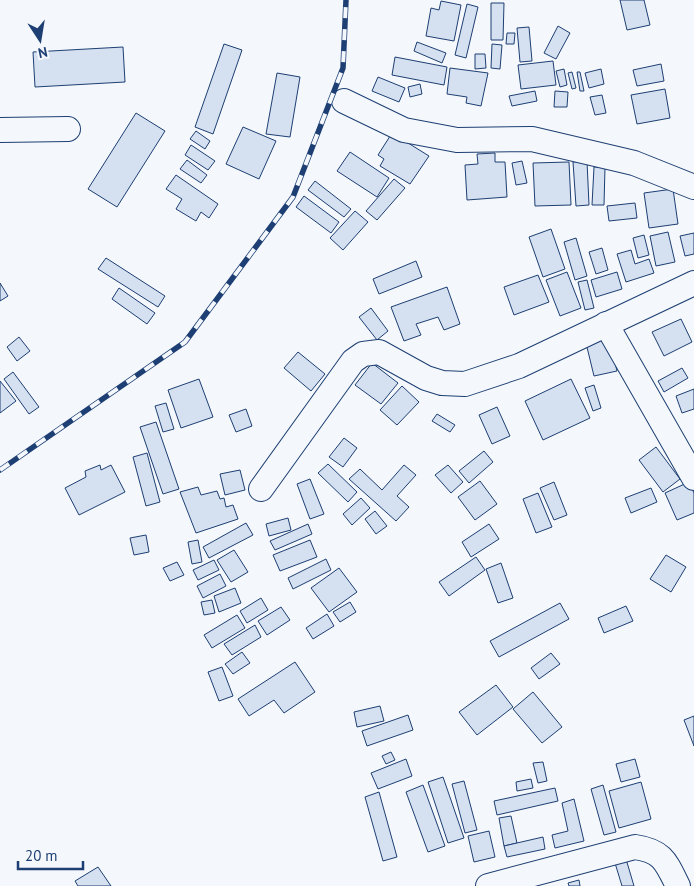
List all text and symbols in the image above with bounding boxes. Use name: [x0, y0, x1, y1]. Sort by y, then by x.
north arrow: [15, 15, 65, 65]
text: N: [36, 43, 49, 62]
scale bar: [18, 838, 82, 870]
text: 20 m: [25, 846, 58, 865]

